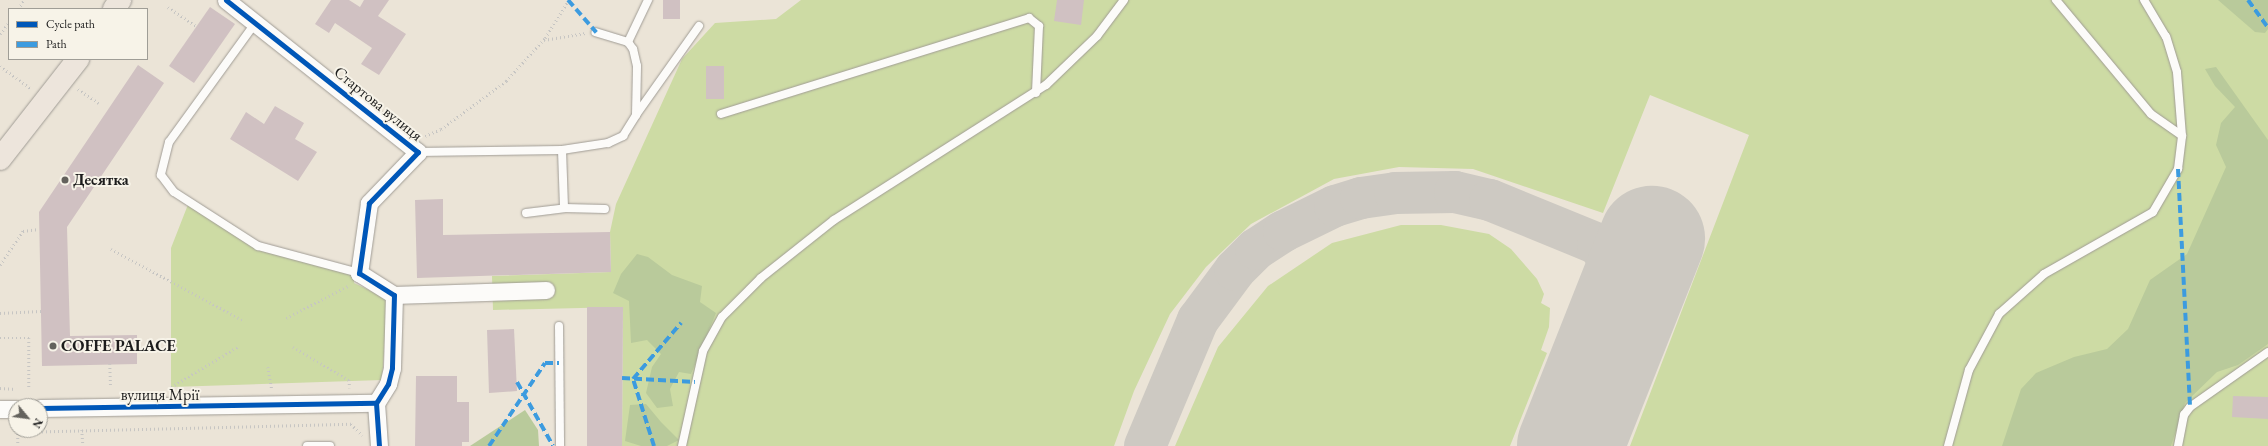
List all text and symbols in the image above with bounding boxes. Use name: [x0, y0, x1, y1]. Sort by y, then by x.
legend: [8, 8, 148, 60]
text: Cycle path: [46, 16, 95, 32]
text: Path: [46, 36, 67, 52]
street label: Стартова вулиця: [330, 63, 426, 145]
place label: Десятка: [73, 170, 129, 190]
marker: Десятка: [60, 175, 70, 185]
place label: COFFE PALACE: [61, 336, 176, 356]
marker: COFFE PALACE: [48, 341, 58, 351]
street label: вулиця Мрії: [121, 385, 199, 405]
north arrow: [8, 398, 48, 438]
text: N: [29, 416, 46, 431]

